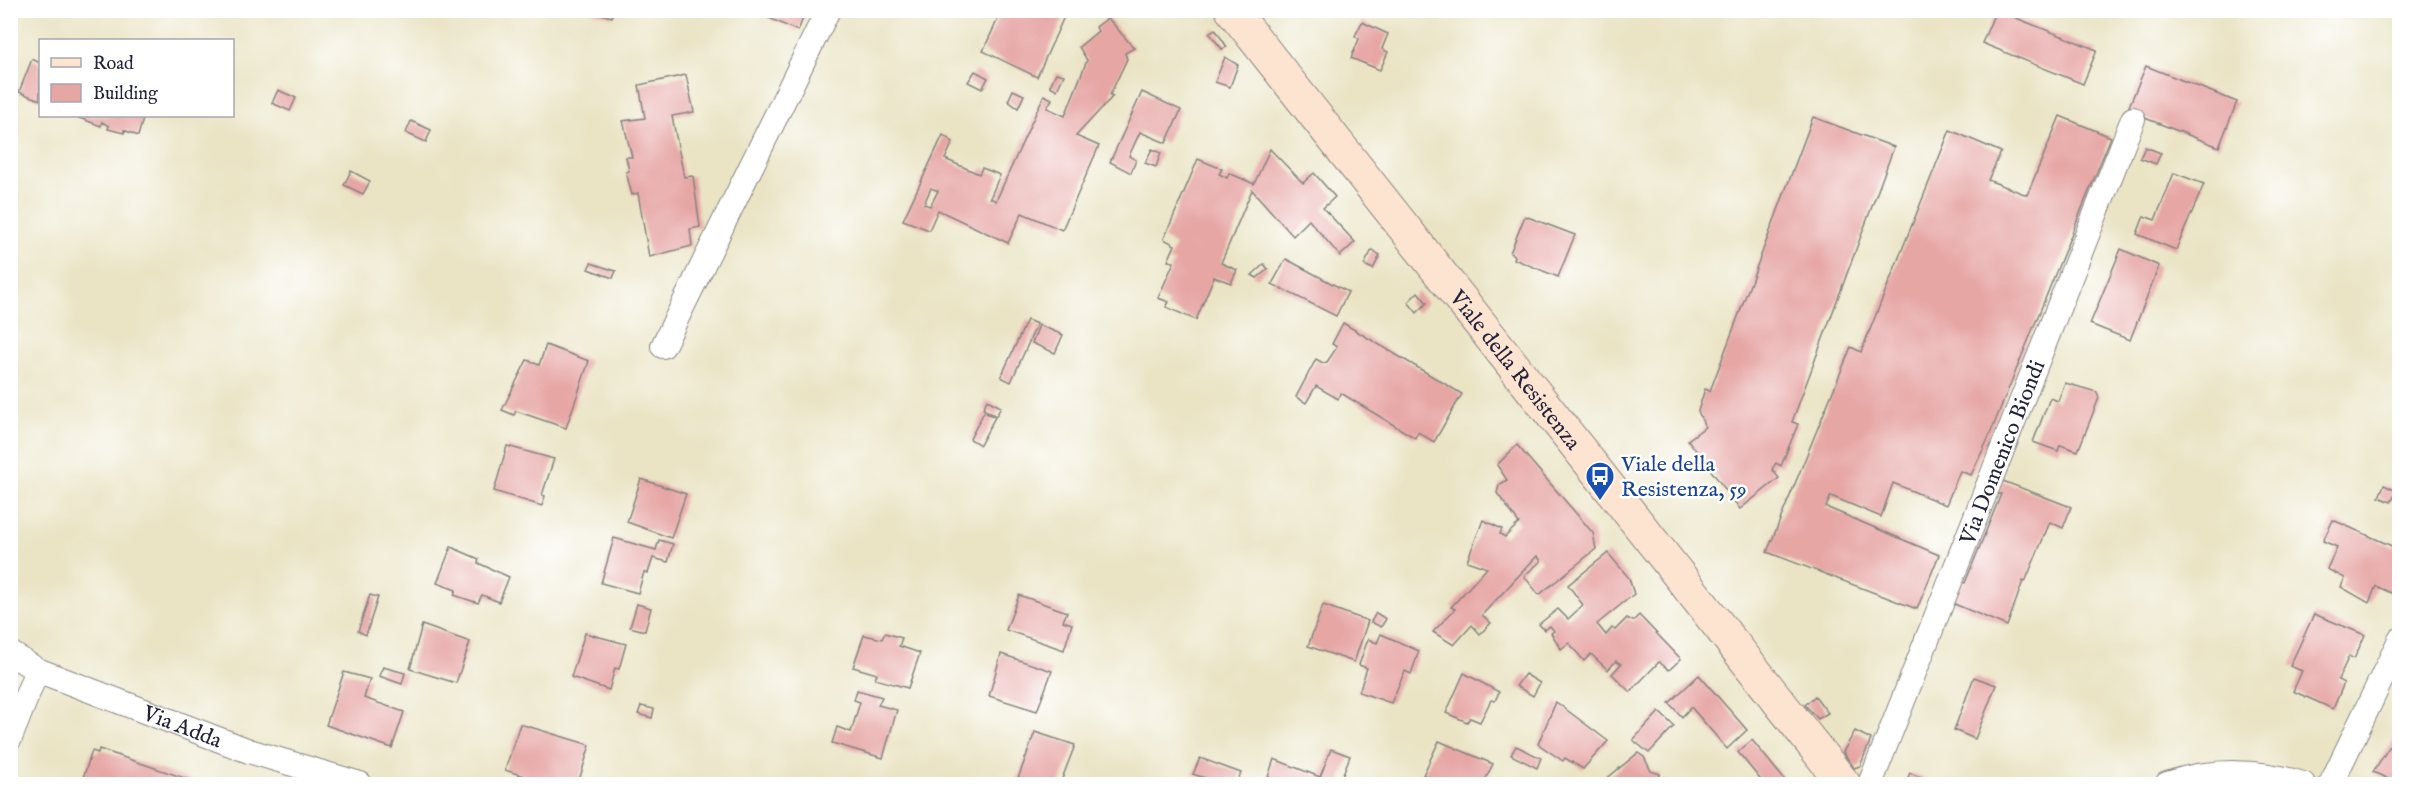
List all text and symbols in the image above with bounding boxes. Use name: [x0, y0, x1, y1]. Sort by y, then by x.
legend: [39, 39, 234, 117]
text: Road: [93, 53, 134, 76]
text: Building: [93, 83, 158, 106]
street label: Viale della Resistenza: [1442, 284, 1587, 456]
street label: Via Domenico Biondi: [1954, 356, 2052, 550]
place label: Viale della Resistenza, 59: [1620, 451, 1747, 504]
bus stop icon: Viale della Resistenza, 59: [1584, 460, 1616, 502]
street label: Via Adda: [138, 699, 226, 756]

